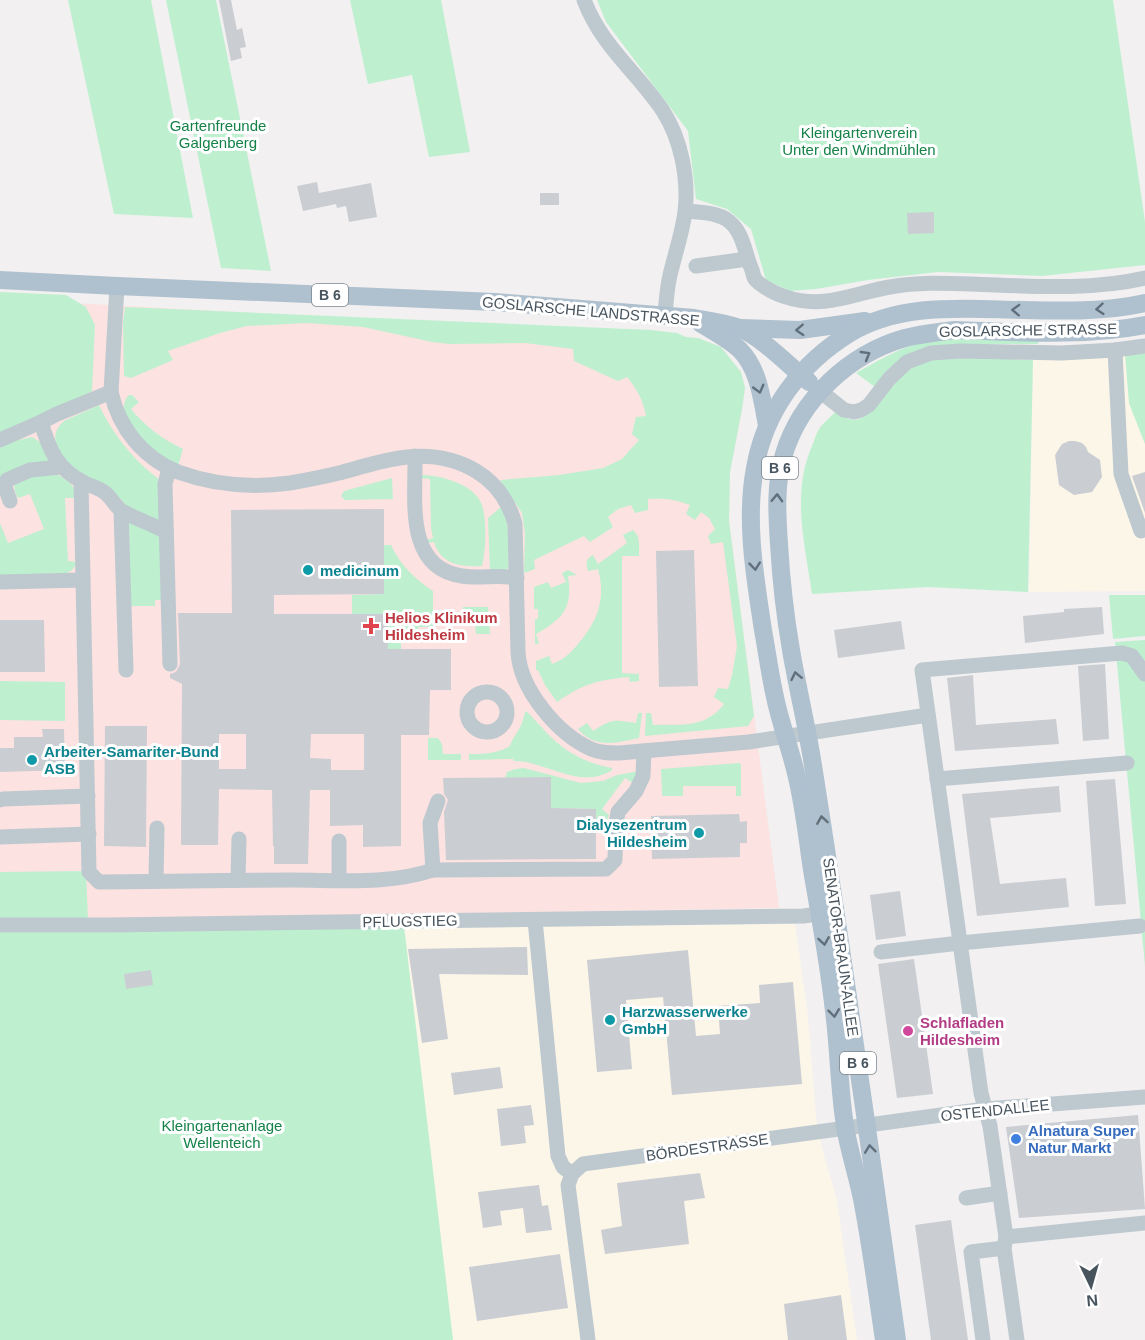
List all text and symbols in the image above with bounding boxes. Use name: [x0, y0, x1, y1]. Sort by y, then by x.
park label: Gartenfreunde Galgenberg: [170, 117, 266, 151]
park label: Kleingartenverein Unter den Windmühlen: [782, 124, 936, 158]
road number: B 6: [312, 284, 348, 306]
street label: GOSLARSCHE LANDSTRASSE: [481, 293, 701, 329]
one-way arrow: [1095, 302, 1104, 315]
one-way arrow: [1011, 304, 1020, 316]
street label: GOSLARSCHE STRASSE: [939, 320, 1117, 340]
one-way arrow: [795, 324, 804, 337]
one-way arrow: [860, 351, 870, 363]
one-way arrow: [752, 384, 765, 394]
road number: B 6: [762, 457, 798, 479]
one-way arrow: [771, 493, 784, 502]
one-way arrow: [748, 561, 761, 570]
place label: medicinum: [320, 562, 399, 579]
marker: medicinum: [301, 563, 315, 577]
place label: Helios Klinikum Hildesheim: [385, 609, 498, 643]
marker: Helios Klinikum Hildesheim: [362, 617, 380, 635]
one-way arrow: [790, 671, 803, 681]
place label: Arbeiter-Samariter-Bund ASB: [44, 743, 219, 777]
marker: Arbeiter-Samariter-Bund ASB: [25, 753, 39, 767]
one-way arrow: [816, 815, 828, 824]
place label: Dialysezentrum Hildesheim: [576, 816, 687, 850]
marker: Dialysezentrum Hildesheim: [692, 826, 706, 840]
street label: SENATOR-BRAUN-ALLEE: [820, 857, 862, 1037]
street label: PFLUGSTIEG: [362, 912, 458, 930]
one-way arrow: [817, 936, 829, 946]
place label: Harzwasserwerke GmbH: [622, 1003, 748, 1037]
one-way arrow: [828, 1008, 840, 1018]
marker: Harzwasserwerke GmbH: [603, 1013, 617, 1027]
place label: Schlafladen Hildesheim: [920, 1014, 1004, 1048]
marker: Schlafladen Hildesheim: [901, 1024, 915, 1038]
road number: B 6: [840, 1052, 876, 1074]
street label: OSTENDALLEE: [940, 1096, 1050, 1124]
park label: Kleingartenanlage Wellenteich: [162, 1117, 282, 1151]
place label: Alnatura Super Natur Markt: [1028, 1122, 1136, 1156]
street label: BÖRDESTRASSE: [645, 1130, 769, 1164]
marker: Alnatura Super Natur Markt: [1009, 1132, 1023, 1146]
one-way arrow: [865, 1145, 877, 1154]
north arrow: [1061, 1256, 1121, 1316]
text: N: [1086, 1291, 1099, 1309]

